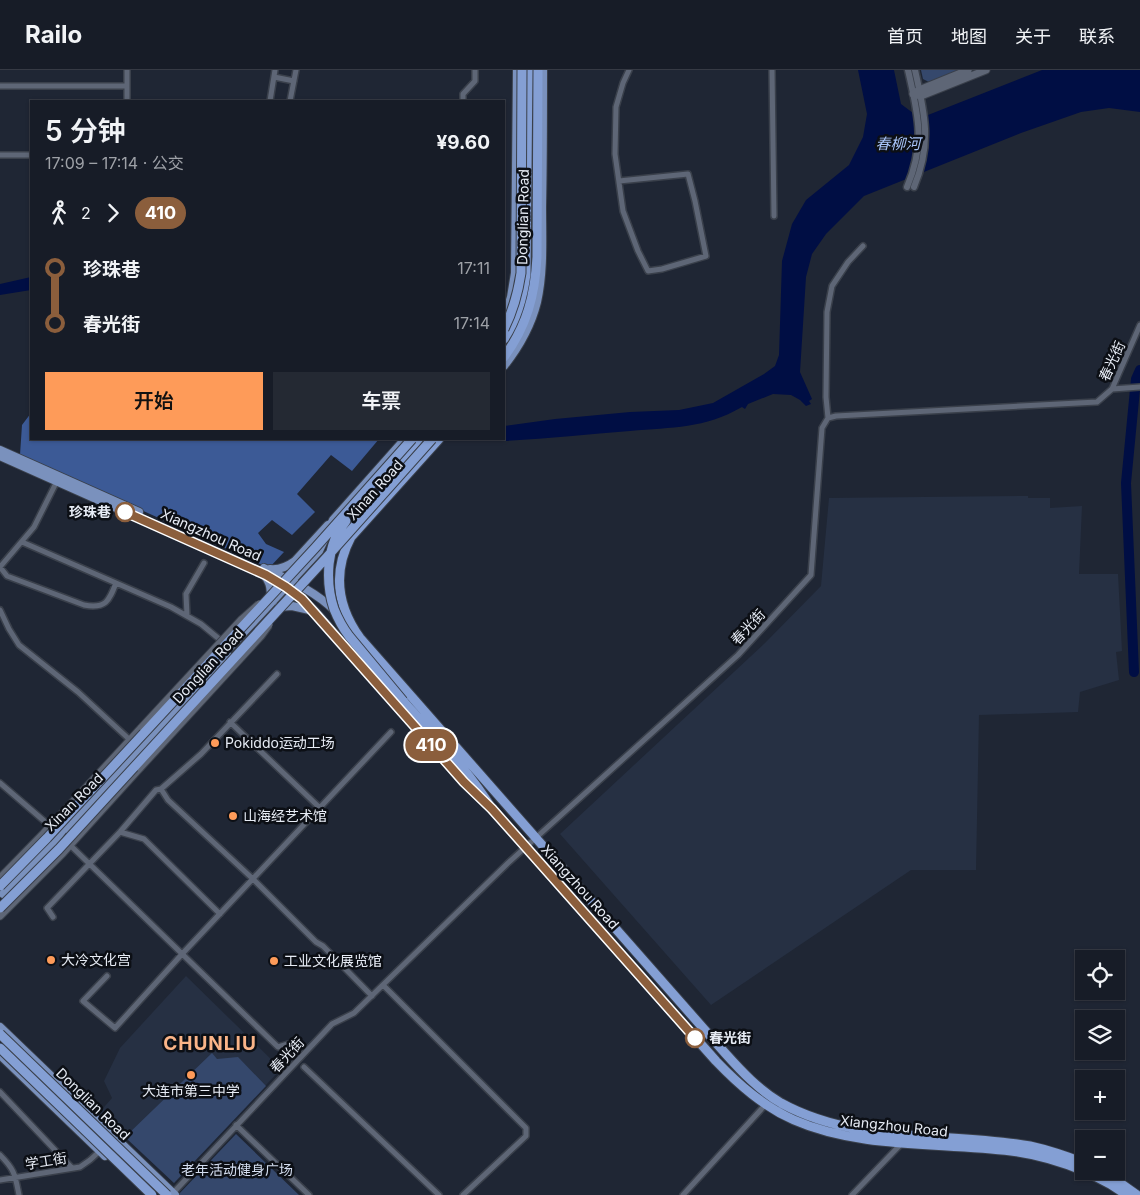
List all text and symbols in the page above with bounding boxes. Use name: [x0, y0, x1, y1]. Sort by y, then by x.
text: Railo: [25, 20, 82, 49]
text: 首页: [887, 26, 923, 47]
text: 地图: [951, 26, 987, 47]
text: 关于: [1015, 26, 1051, 47]
text: 联系: [1079, 26, 1115, 47]
text: 5 分钟: [45, 114, 126, 148]
text: ¥9.60: [436, 131, 490, 154]
water label: 春柳河: [875, 134, 923, 153]
text: 17:09 – 17:14 · 公交: [45, 153, 184, 173]
street label: Donglian Road: [513, 169, 532, 265]
icon: walk: [45, 199, 73, 227]
icon: forward: [99, 199, 127, 227]
text: 410: [145, 202, 176, 223]
text: 2: [81, 203, 91, 223]
text: 珍珠巷: [83, 258, 140, 281]
text: 17:11: [457, 258, 490, 278]
text: 春光街: [83, 313, 140, 336]
text: 17:14: [454, 313, 490, 333]
street label: 春光街: [1095, 338, 1128, 383]
button: 开始: [45, 372, 263, 430]
button: 车票: [273, 372, 490, 430]
street label: Xinan Road: [343, 456, 406, 523]
marker: 珍珠巷: [115, 502, 135, 522]
place label: 珍珠巷: [69, 503, 111, 520]
street label: Xiangzhou Road: [158, 505, 264, 564]
street label: 春光街: [727, 606, 768, 648]
street label: Donglian Road: [169, 625, 247, 707]
line badge: 410: [402, 729, 460, 761]
place label: Pokiddo运动工场: [225, 734, 335, 751]
text: 410: [415, 734, 447, 755]
marker: Pokiddo运动工场: [209, 737, 221, 749]
street label: Xinan Road: [41, 769, 106, 834]
place label: 山海经艺术馆: [243, 807, 327, 824]
marker: 山海经艺术馆: [227, 810, 239, 822]
street label: Xiangzhou Road: [538, 841, 623, 933]
map controls: [1075, 950, 1125, 1180]
button: locate: [1075, 950, 1125, 1000]
place label: 大冷文化宫: [61, 951, 131, 968]
place label: 工业文化展览馆: [284, 952, 382, 969]
marker: 大冷文化宫: [45, 954, 57, 966]
marker: 工业文化展览馆: [268, 955, 280, 967]
button: layers: [1075, 1010, 1125, 1060]
marker: 春光街: [685, 1028, 705, 1048]
place label: 春光街: [709, 1029, 751, 1046]
district label: CHUNLIU: [163, 1032, 257, 1055]
street label: 春光街: [266, 1034, 307, 1076]
street label: Donglian Road: [53, 1064, 134, 1143]
marker: 大连市第三中学: [185, 1069, 197, 1081]
button: +: [1075, 1070, 1125, 1120]
place label: 大连市第三中学: [142, 1082, 240, 1099]
street label: Xiangzhou Road: [839, 1111, 949, 1140]
button: −: [1075, 1130, 1125, 1180]
street label: 学工街: [24, 1149, 68, 1172]
park label: 老年活动健身广场: [181, 1161, 293, 1178]

